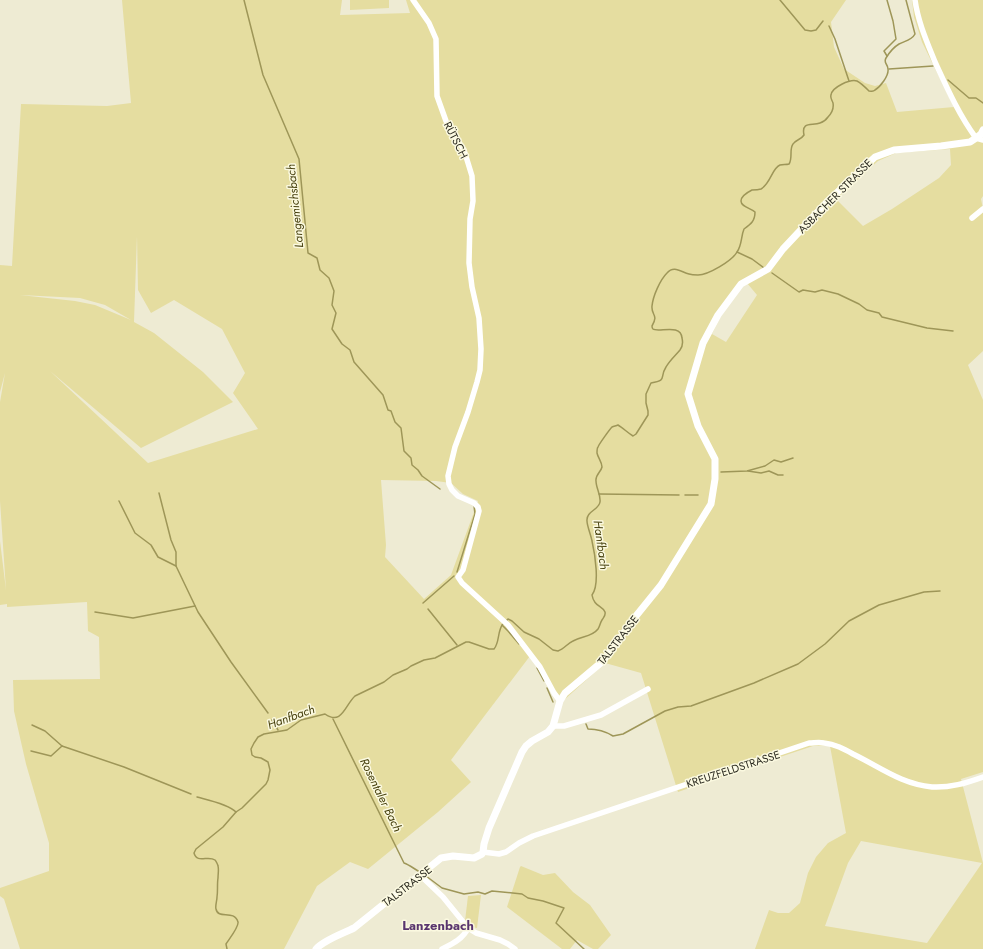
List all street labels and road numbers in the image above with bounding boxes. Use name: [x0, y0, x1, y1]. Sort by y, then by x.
street label: RÜTSCH: [440, 119, 472, 161]
street label: ASBACHER STRASSE: [794, 155, 876, 237]
street label: TALSTRASSE: [594, 612, 642, 668]
street label: KREUZFELDSTRASSE: [684, 746, 782, 792]
street label: TALSTRASSE: [379, 862, 435, 910]

